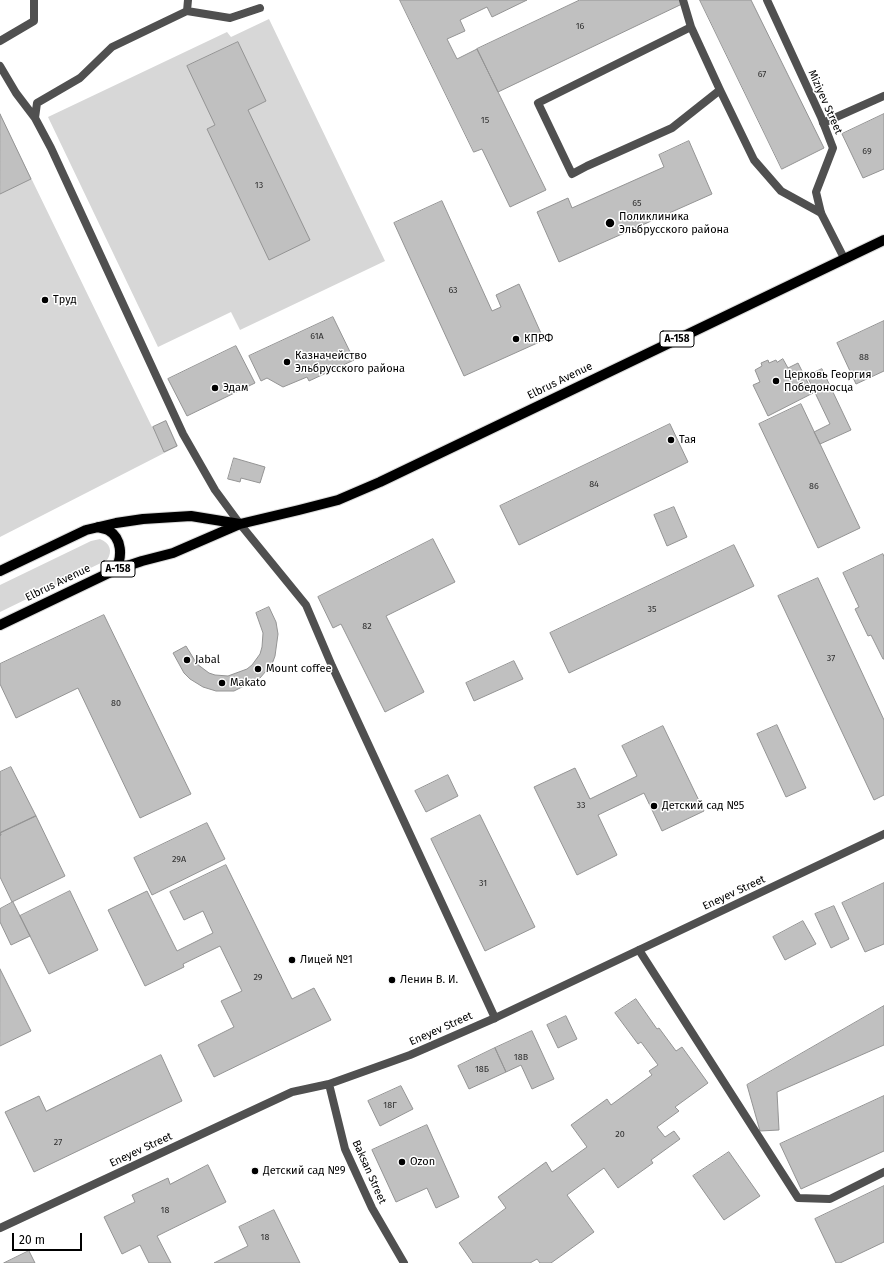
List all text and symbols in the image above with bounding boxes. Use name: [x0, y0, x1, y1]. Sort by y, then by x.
house number: 16: [576, 21, 584, 31]
street label: Miziyev Street: [805, 68, 845, 136]
house number: 67: [758, 69, 766, 79]
house number: 15: [481, 115, 489, 125]
house number: 69: [862, 146, 872, 156]
house number: 13: [255, 180, 263, 190]
house number: 65: [632, 198, 642, 208]
place label: Поликлиника Эльбрусского района: [619, 210, 729, 236]
marker: Поликлиника Эльбрусского района: [604, 217, 616, 229]
house number: 63: [448, 285, 458, 295]
place label: Труд: [53, 293, 77, 307]
marker: Труд: [40, 295, 50, 305]
house number: 61А: [310, 331, 324, 341]
road number: А-158: [660, 331, 694, 347]
place label: КПРФ: [524, 332, 553, 346]
marker: КПРФ: [511, 334, 521, 344]
place label: Казначейство Эльбрусского района: [295, 349, 405, 375]
house number: 88: [859, 352, 869, 362]
marker: Казначейство Эльбрусского района: [282, 357, 292, 367]
street label: Elbrus Avenue: [525, 360, 595, 402]
place label: Церковь Георгия Победоносца: [784, 368, 871, 394]
marker: Церковь Георгия Победоносца: [771, 376, 781, 386]
place label: Эдам: [223, 381, 248, 395]
marker: Эдам: [210, 383, 220, 393]
place label: Тая: [679, 433, 696, 447]
marker: Тая: [666, 435, 676, 445]
house number: 84: [589, 479, 599, 489]
house number: 86: [809, 481, 819, 491]
road number: А-158: [101, 561, 135, 577]
street label: Elbrus Avenue: [23, 562, 93, 604]
house number: 35: [648, 604, 656, 614]
house number: 82: [362, 621, 372, 631]
place label: Jabal: [195, 653, 220, 667]
house number: 37: [827, 653, 835, 663]
marker: Jabal: [182, 655, 192, 665]
place label: Mount coffee: [266, 662, 331, 676]
marker: Mount coffee: [253, 664, 263, 674]
place label: Мakato: [230, 676, 266, 690]
marker: Мakato: [217, 678, 227, 688]
house number: 80: [111, 698, 121, 708]
place label: Детский сад №5: [662, 799, 744, 813]
house number: 33: [577, 800, 585, 810]
marker: Детский сад №5: [649, 801, 659, 811]
house number: 29А: [172, 854, 186, 864]
street label: Eneyev Street: [701, 873, 767, 913]
house number: 31: [479, 878, 487, 888]
place label: Лицей №1: [300, 953, 353, 967]
marker: Лицей №1: [287, 955, 297, 965]
house number: 29: [253, 972, 263, 982]
place label: Ленин В. И.: [400, 973, 458, 987]
marker: Ленин В. И.: [387, 975, 397, 985]
street label: Eneyev Street: [407, 1009, 475, 1049]
house number: 18В: [514, 1052, 528, 1062]
house number: 18Б: [475, 1064, 489, 1074]
house number: 18Г: [383, 1100, 397, 1110]
house number: 20: [615, 1129, 625, 1139]
street label: Eneyev Street: [108, 1130, 174, 1170]
house number: 27: [54, 1137, 62, 1147]
street label: Baksan Street: [349, 1138, 389, 1206]
place label: Ozon: [410, 1155, 435, 1169]
marker: Ozon: [397, 1157, 407, 1167]
place label: Детский сад №9: [263, 1164, 346, 1178]
marker: Детский сад №9: [250, 1166, 260, 1176]
house number: 18: [161, 1205, 169, 1215]
scale bar: [14, 1225, 84, 1251]
house number: 18: [261, 1232, 269, 1242]
text: 20 m: [19, 1233, 45, 1247]

